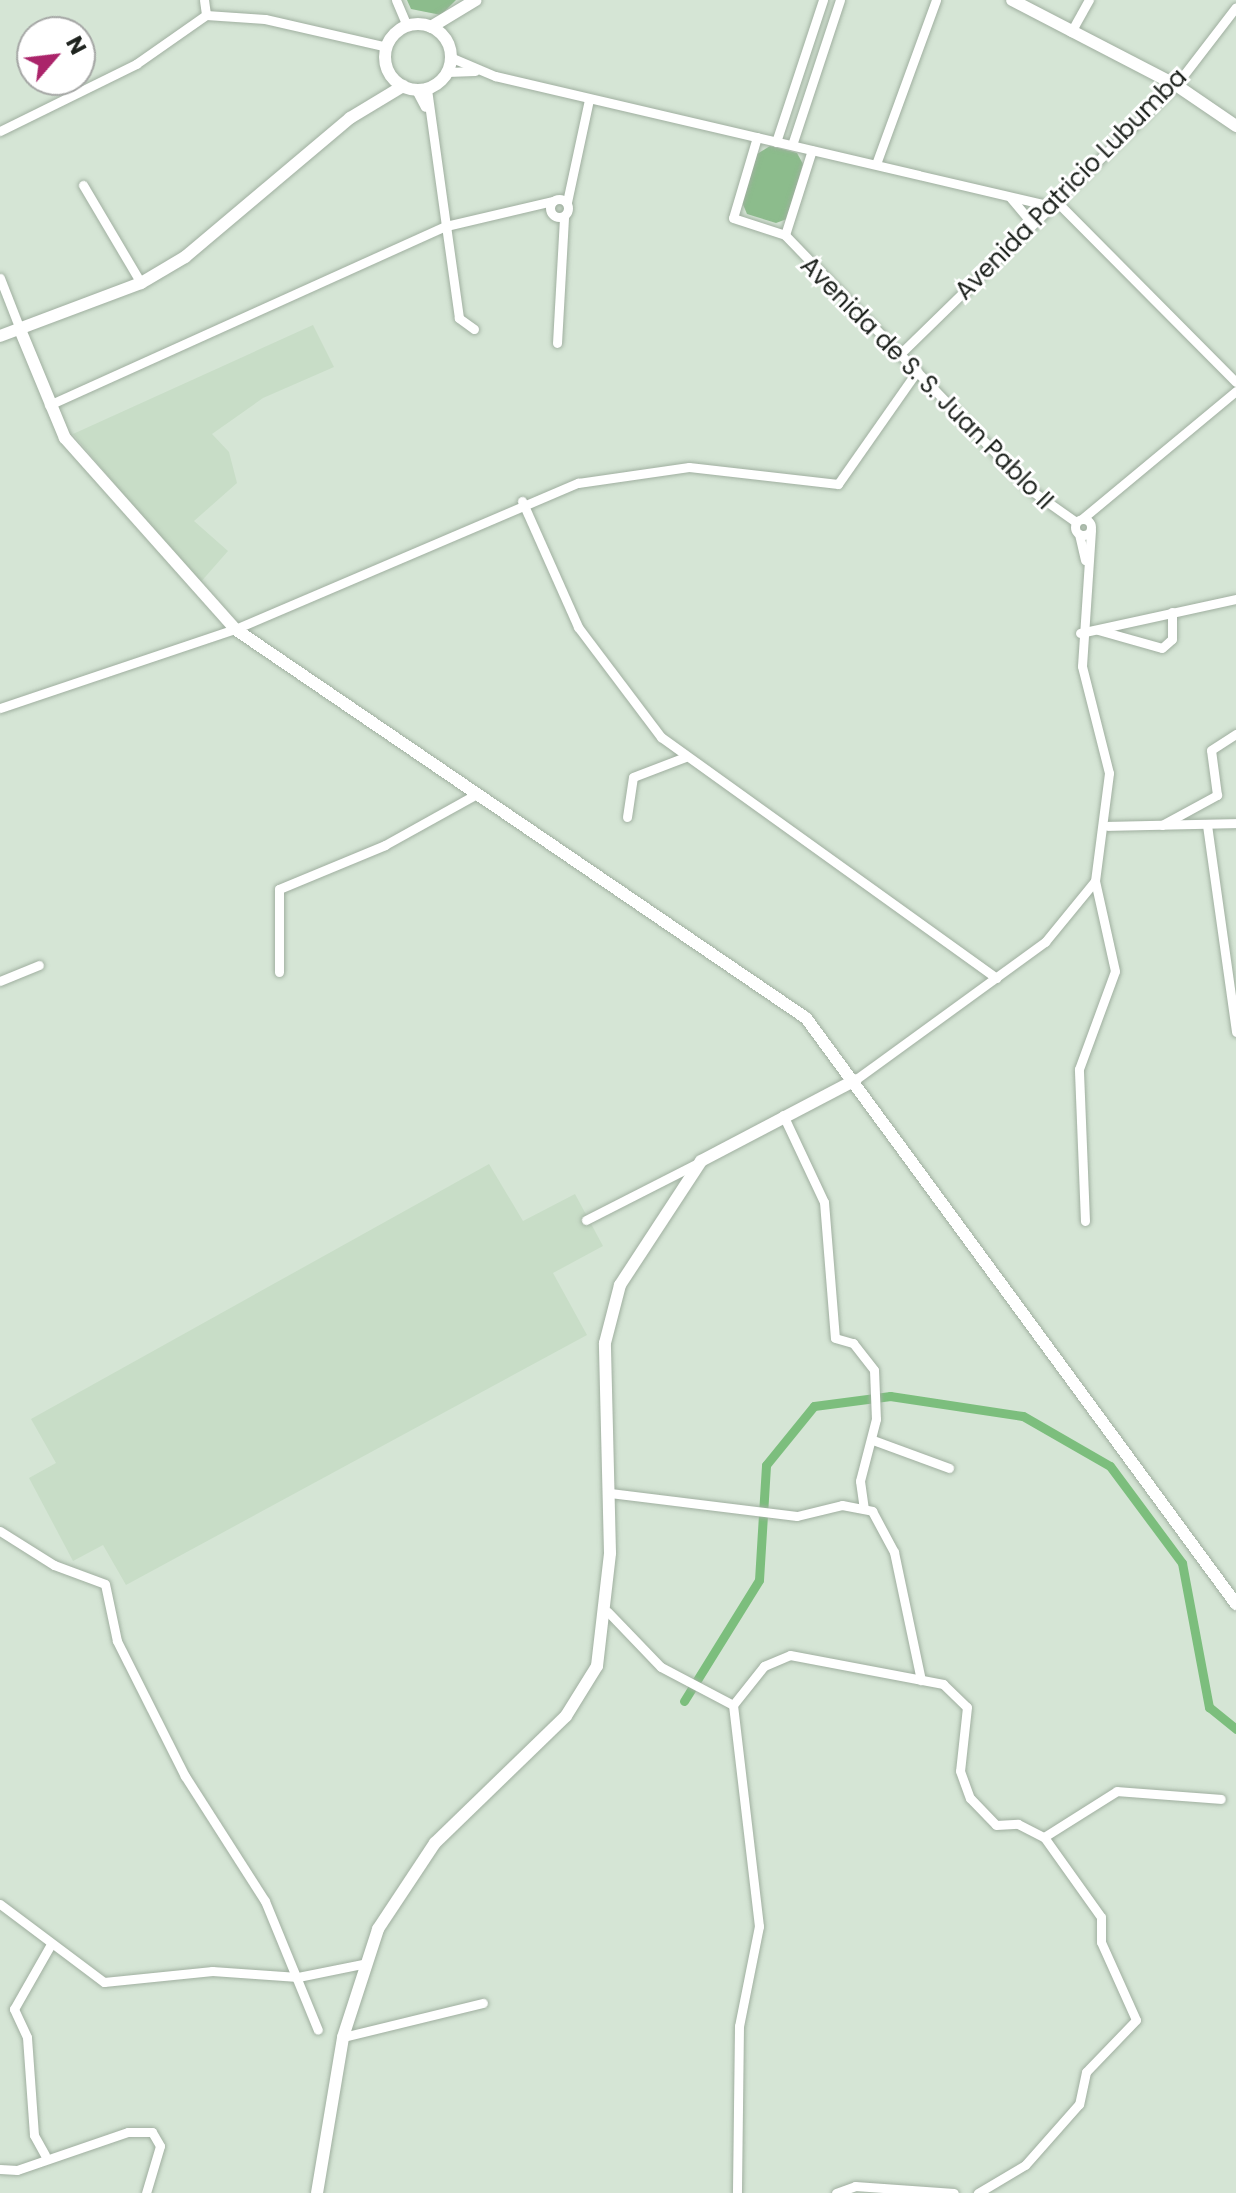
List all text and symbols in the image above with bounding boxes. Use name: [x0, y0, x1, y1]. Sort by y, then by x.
north arrow: [16, 16, 96, 96]
text: N: [58, 31, 93, 60]
street label: Avenida Patricio Lubumba: [949, 62, 1193, 306]
street label: Avenida de S. S. Juan Pablo II: [795, 251, 1059, 515]

